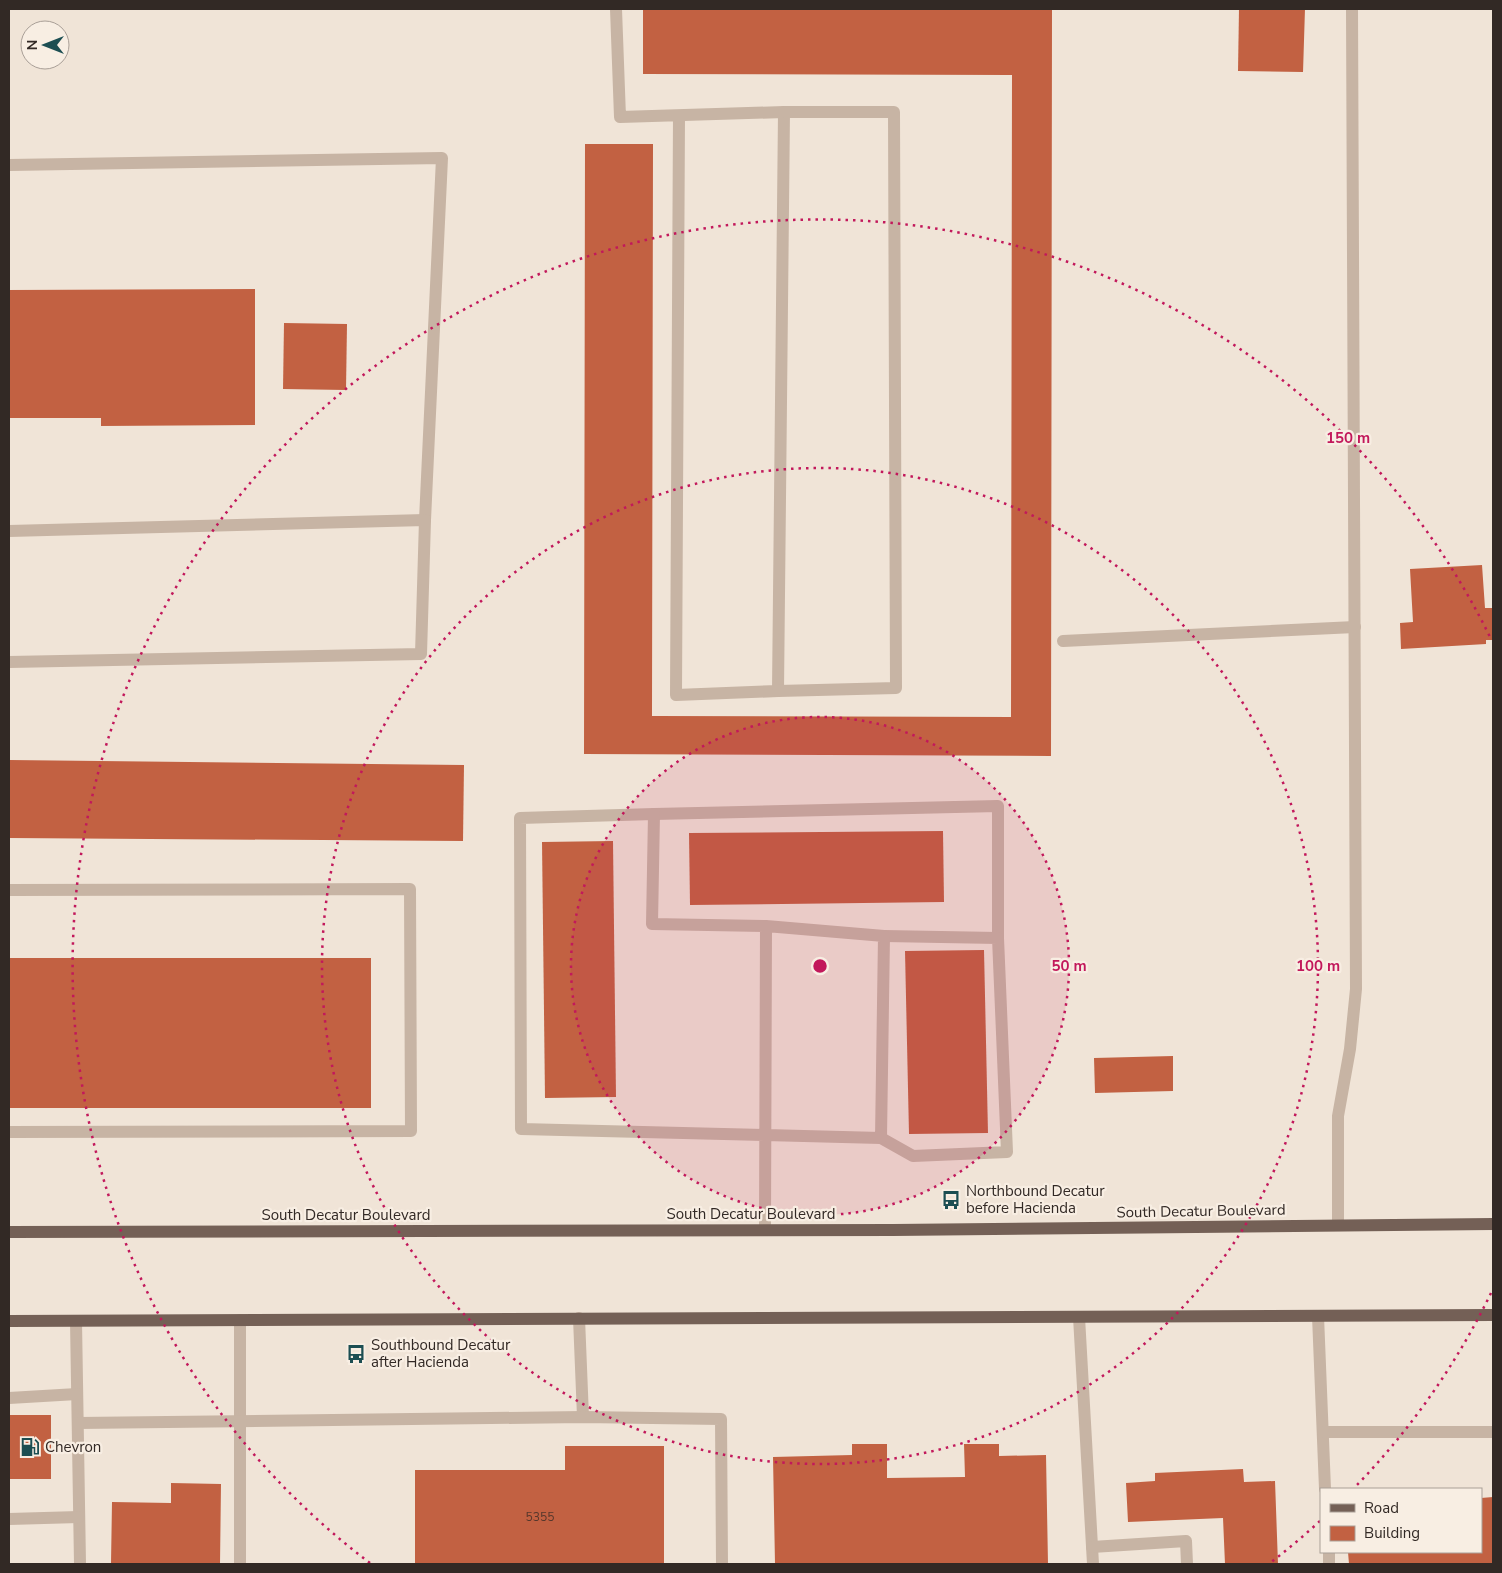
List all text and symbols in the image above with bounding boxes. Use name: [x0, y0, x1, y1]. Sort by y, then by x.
north arrow: [20, 20, 70, 70]
text: N: [23, 40, 42, 50]
text: 150 m: [1326, 428, 1370, 448]
text: 50 m: [1051, 956, 1087, 976]
text: 100 m: [1296, 956, 1340, 976]
centre of rings: [811, 957, 829, 975]
place label: Northbound Decatur before Hacienda: [966, 1181, 1105, 1218]
bus stop icon: Northbound Decatur before Hacienda: [940, 1189, 962, 1211]
street label: South Decatur Boulevard: [1116, 1200, 1286, 1222]
street label: South Decatur Boulevard: [666, 1204, 836, 1224]
street label: South Decatur Boulevard: [261, 1205, 431, 1225]
place label: Southbound Decatur after Hacienda: [371, 1335, 511, 1372]
bus stop icon: Southbound Decatur after Hacienda: [345, 1343, 367, 1365]
fuel station icon: Chevron: [19, 1436, 41, 1458]
place label: Chevron: [45, 1437, 101, 1457]
legend: [1320, 1488, 1482, 1553]
text: Road: [1364, 1498, 1399, 1518]
house number: 5355: [526, 1509, 554, 1525]
text: Building: [1364, 1523, 1420, 1543]

